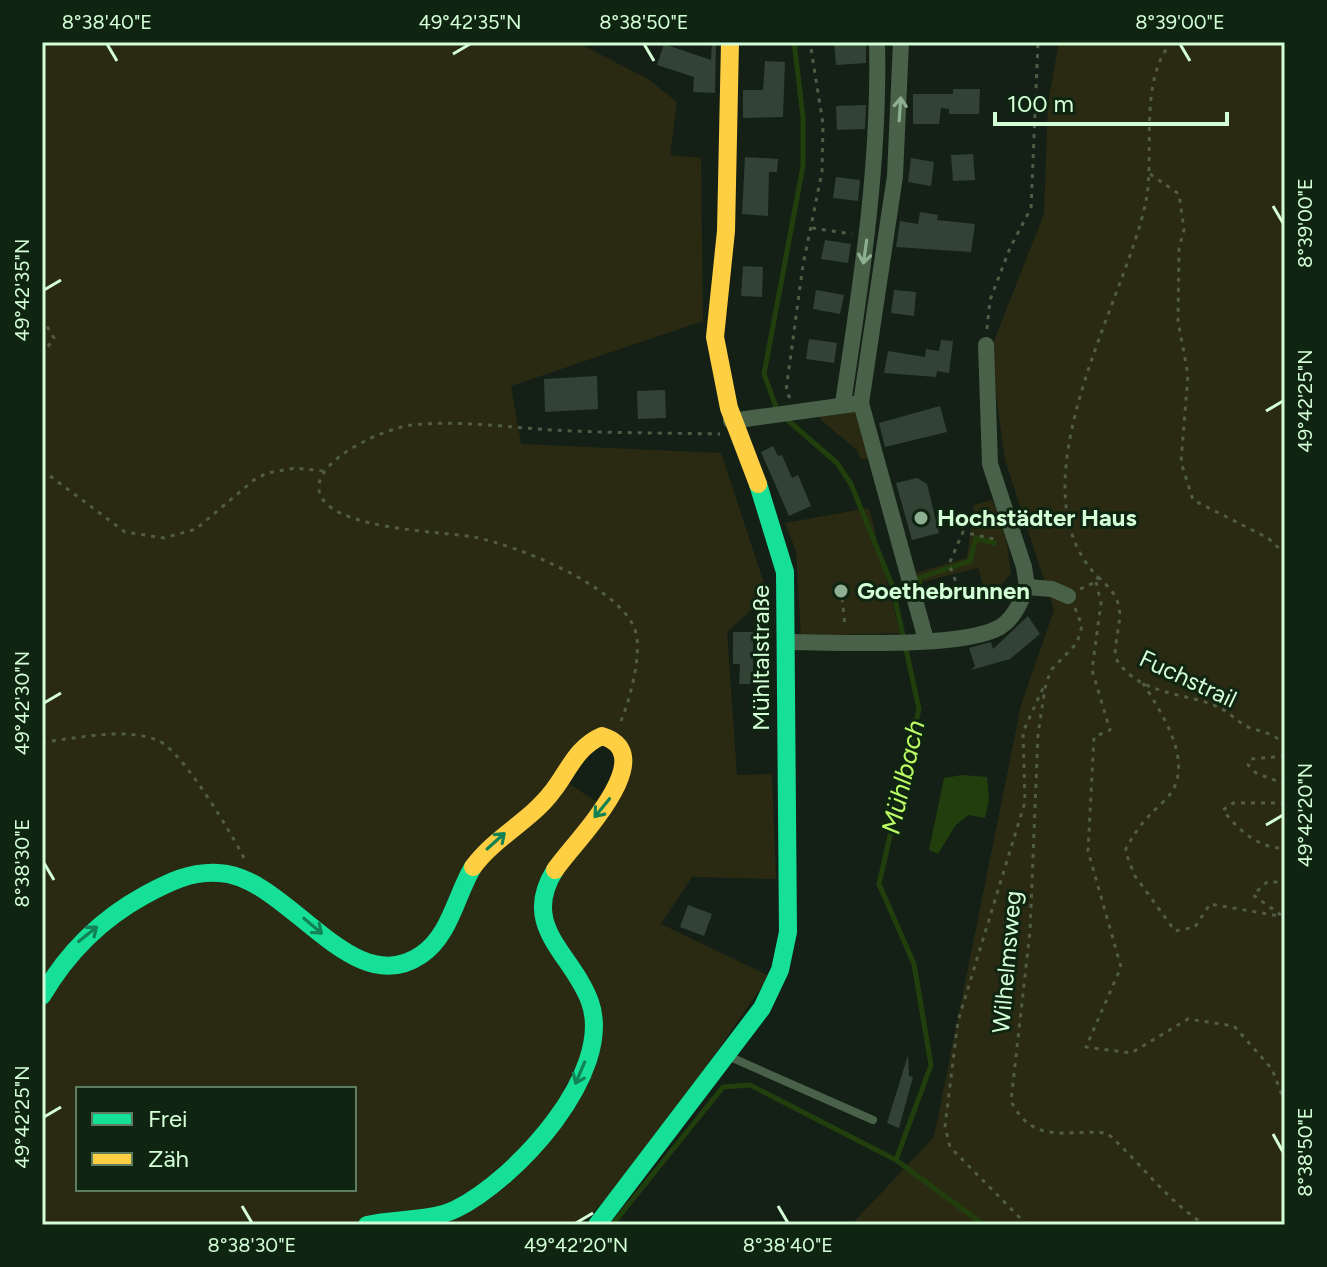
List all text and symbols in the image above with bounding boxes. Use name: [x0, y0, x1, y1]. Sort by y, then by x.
text: 8°38'40"E: [62, 10, 152, 34]
text: 49°42'35"N: [419, 10, 521, 34]
text: 8°38'50"E: [599, 10, 689, 34]
text: 8°39'00"E: [1135, 10, 1225, 34]
scale bar: [995, 76, 1227, 126]
text: 100 m: [1007, 89, 1074, 118]
one-way arrow: [893, 96, 908, 123]
text: 8°39'00"E: [1293, 178, 1317, 268]
text: 49°42'35"N: [10, 239, 34, 341]
one-way arrow: [857, 239, 872, 264]
text: 49°42'25"N: [1293, 349, 1317, 453]
place label: Hochstädter Haus: [937, 503, 1137, 532]
marker: Hochstädter Haus: [912, 509, 930, 527]
place label: Goethebrunnen: [857, 576, 1030, 605]
marker: Goethebrunnen: [832, 582, 850, 600]
street label: Mühltalstraße: [746, 585, 775, 731]
street label: Fuchstrail: [1135, 643, 1241, 714]
text: 49°42'30"N: [10, 651, 34, 755]
water label: Mühlbach: [874, 717, 932, 837]
text: 49°42'20"N: [1293, 763, 1317, 867]
one-way arrow: [593, 798, 611, 819]
text: 8°38'30"E: [10, 819, 34, 907]
one-way arrow: [486, 832, 506, 850]
street label: Wilhelmsweg: [986, 889, 1027, 1034]
one-way arrow: [302, 917, 323, 935]
one-way arrow: [77, 925, 98, 943]
one-way arrow: [572, 1060, 587, 1085]
text: 49°42'25"N: [10, 1065, 34, 1169]
legend: [76, 1087, 356, 1191]
text: Frei: [148, 1104, 188, 1133]
text: 8°38'50"E: [1293, 1107, 1317, 1197]
text: Zäh: [148, 1144, 189, 1173]
text: 8°38'30"E: [208, 1233, 296, 1257]
text: 49°42'20"N: [524, 1233, 628, 1257]
text: 8°38'40"E: [743, 1233, 833, 1257]

